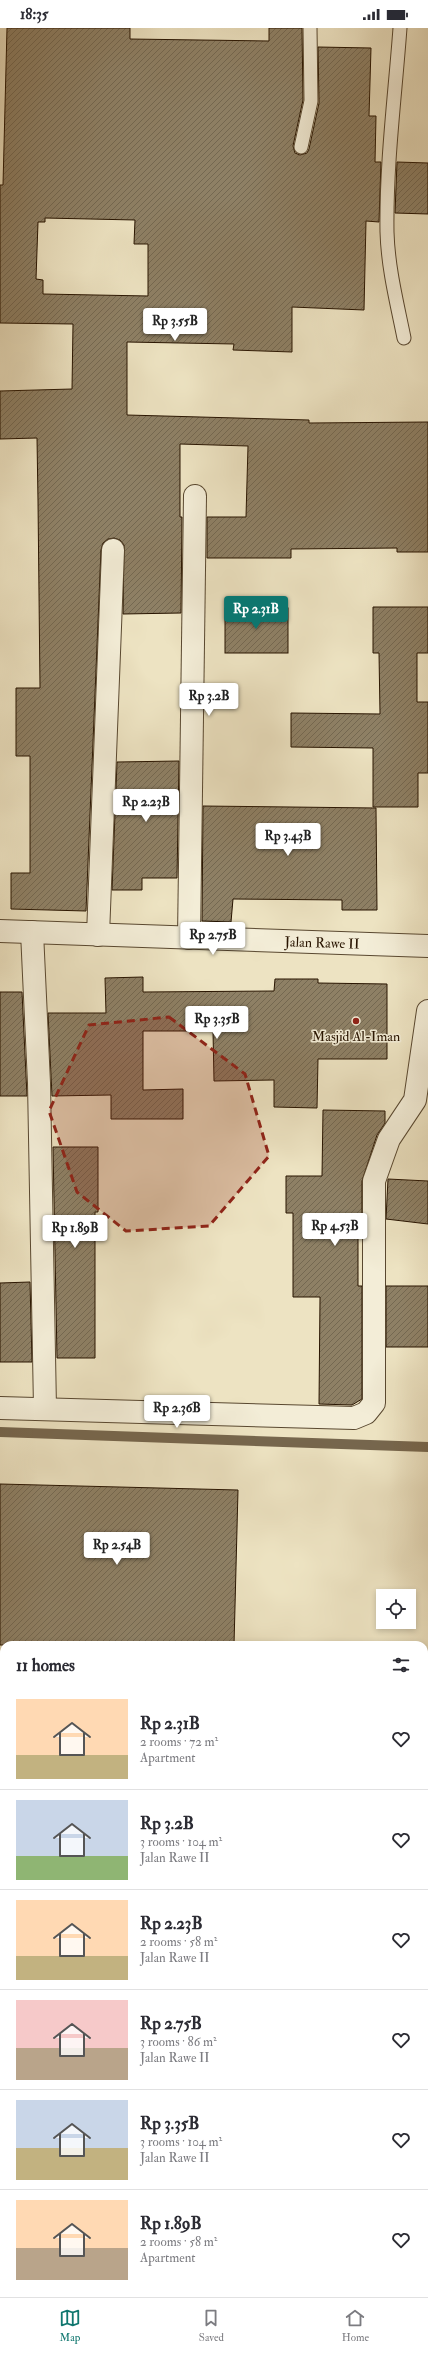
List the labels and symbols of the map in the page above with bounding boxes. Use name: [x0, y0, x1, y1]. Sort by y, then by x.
pin: Rp 3.55B: [134, 308, 216, 342]
pin: Rp 2.31B: [215, 596, 297, 630]
pin: Rp 3.2B: [172, 683, 246, 717]
pin: Rp 2.23B: [105, 789, 187, 823]
pin: Rp 3.43B: [247, 823, 329, 857]
pin: Rp 2.75B: [172, 922, 254, 956]
street label: Jalan Rawe II: [283, 933, 360, 953]
pin: Rp 3.35B: [176, 1006, 258, 1040]
marker: Masjid Al-Iman: [351, 1016, 361, 1026]
place label: Masjid Al-Iman: [312, 1028, 400, 1045]
pin: Rp 4.53B: [294, 1213, 376, 1247]
pin: Rp 1.89B: [34, 1215, 116, 1249]
pin: Rp 2.36B: [136, 1395, 218, 1429]
pin: Rp 2.54B: [76, 1532, 158, 1566]

